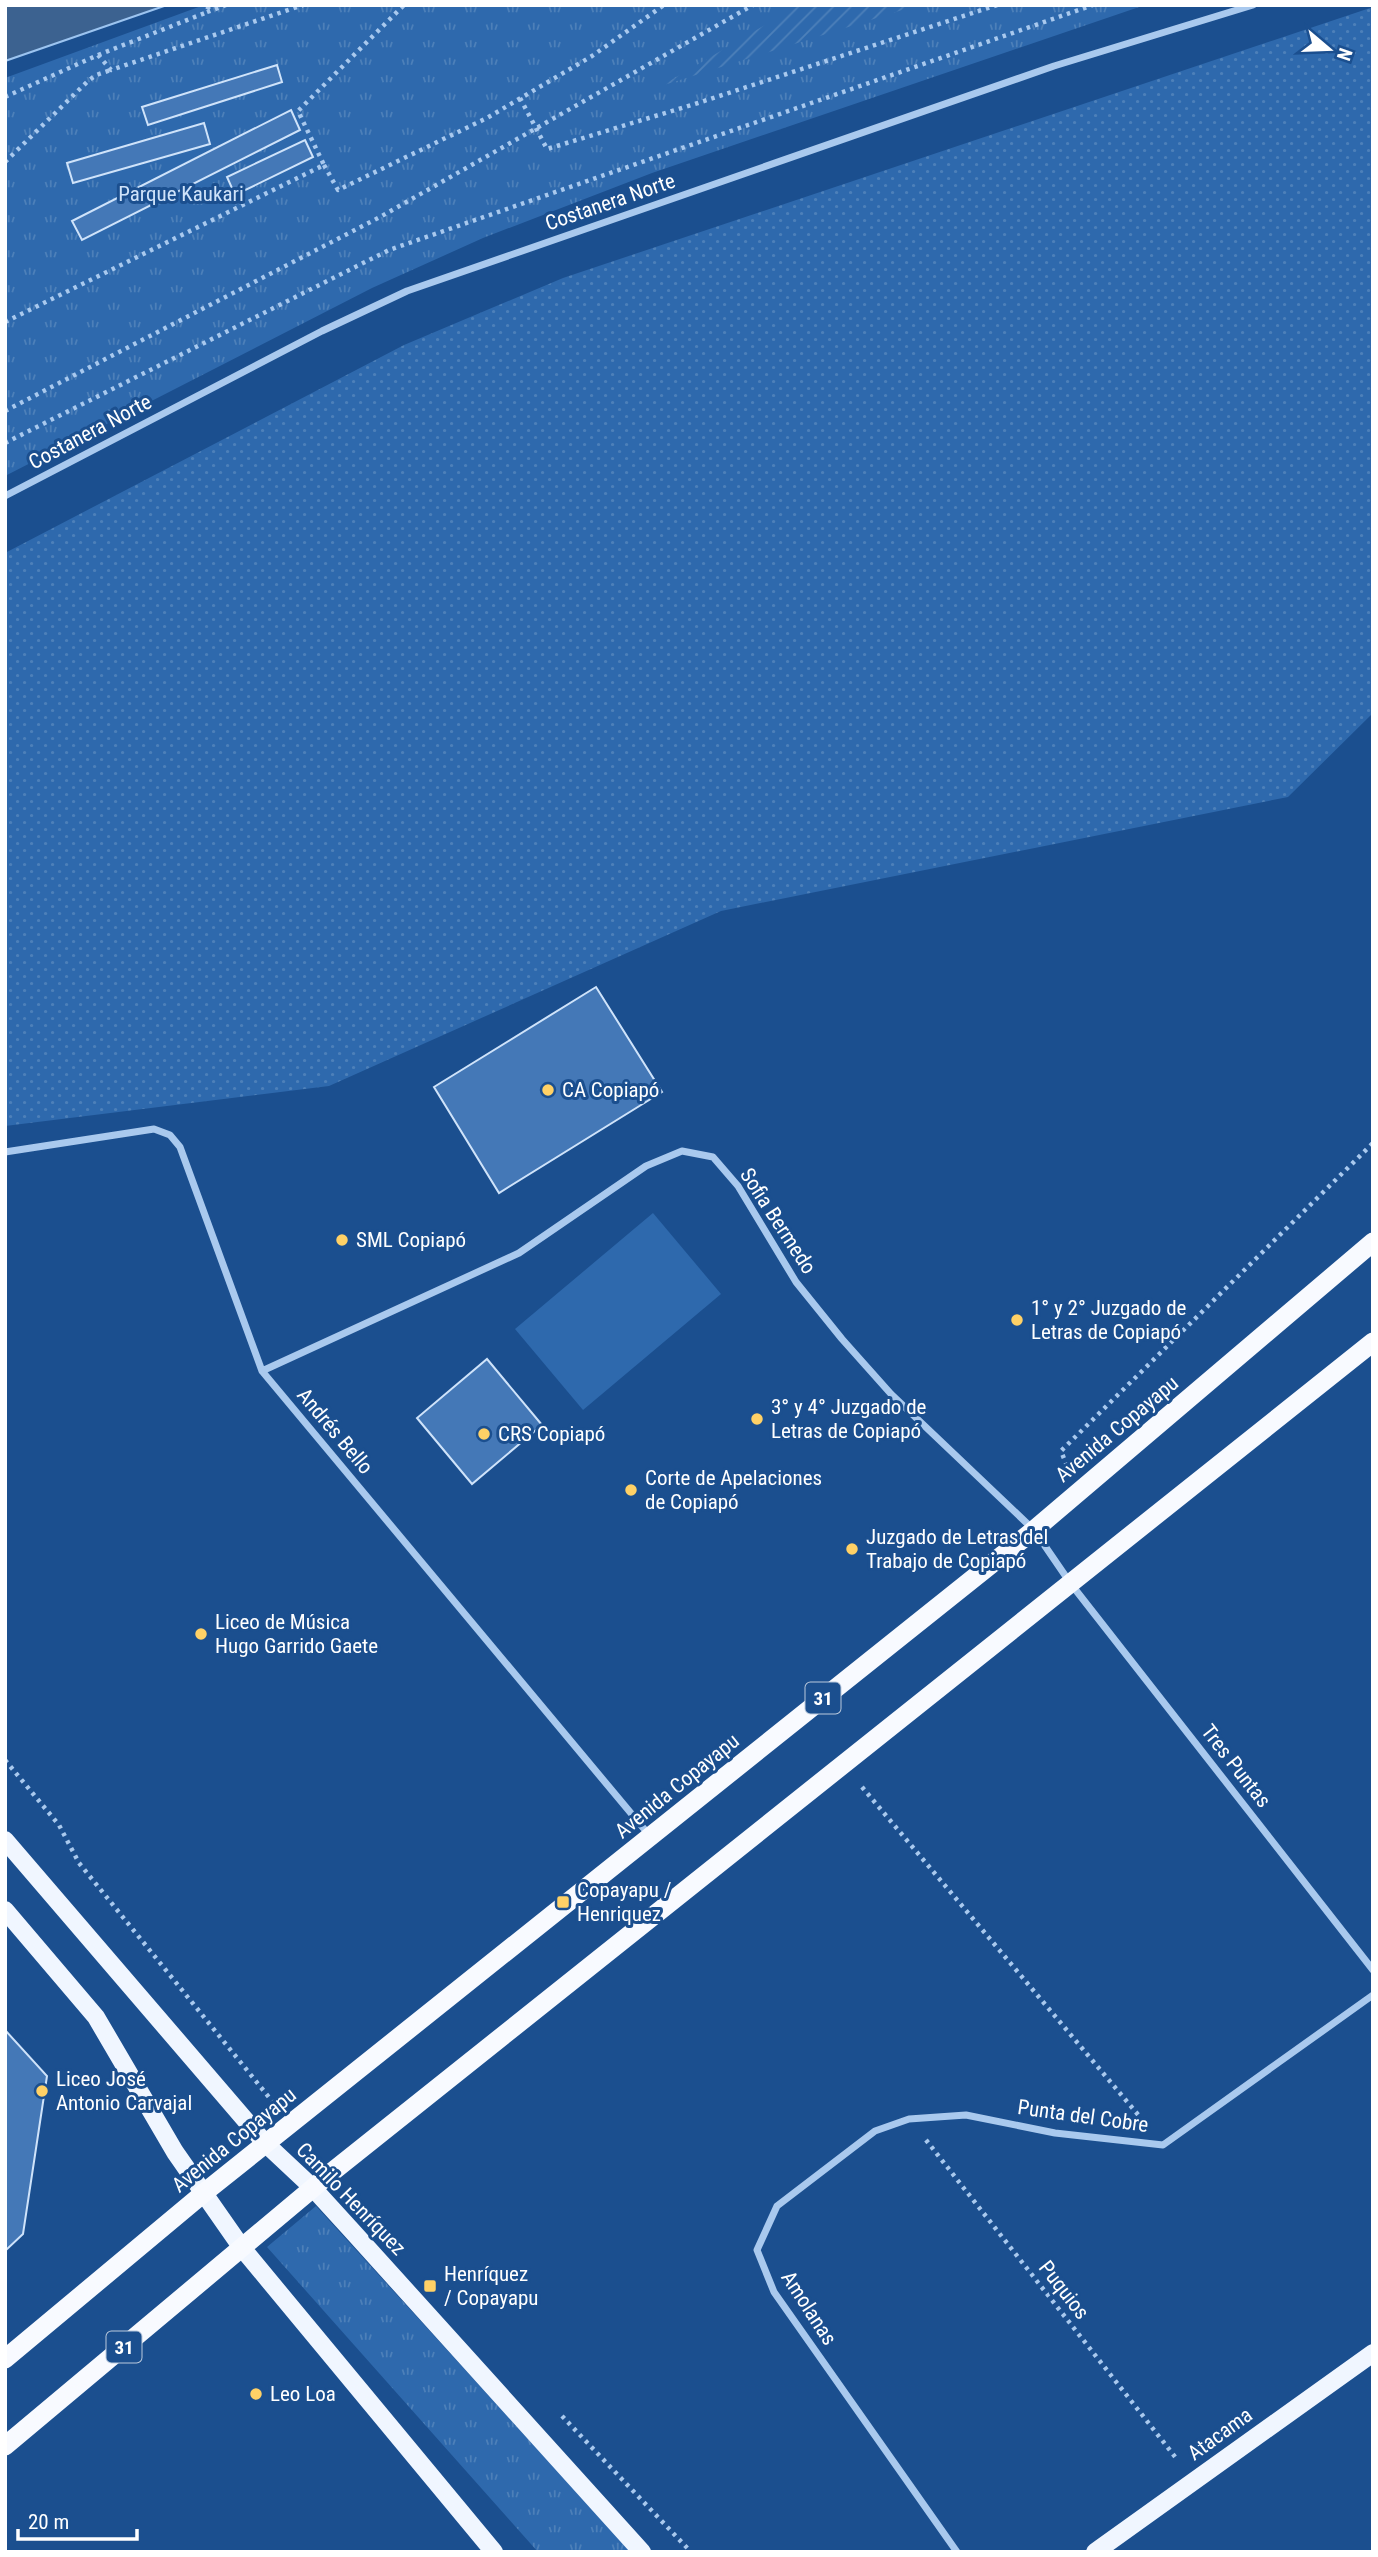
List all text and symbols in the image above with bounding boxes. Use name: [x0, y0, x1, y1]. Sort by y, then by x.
north arrow: [1294, 14, 1364, 84]
text: N: [1332, 45, 1357, 64]
street label: Costanera Norte: [542, 169, 678, 235]
park label: Parque Kaukari: [118, 182, 244, 206]
street label: Costanera Norte: [24, 389, 156, 474]
place label: CA Copiapó: [562, 1078, 659, 1102]
marker: CA Copiapó: [540, 1082, 556, 1098]
street label: Sofia Bermedo: [735, 1164, 821, 1278]
place label: SML Copiapó: [356, 1228, 466, 1252]
marker: SML Copiapó: [334, 1232, 350, 1248]
place label: 1° y 2° Juzgado de Letras de Copiapó: [1031, 1296, 1187, 1344]
marker: 1° y 2° Juzgado de Letras de Copiapó: [1009, 1312, 1025, 1328]
street label: Avenida Copayapu: [1051, 1371, 1183, 1487]
street label: Andrés Bello: [292, 1383, 378, 1479]
place label: 3° y 4° Juzgado de Letras de Copiapó: [771, 1395, 927, 1443]
marker: 3° y 4° Juzgado de Letras de Copiapó: [749, 1411, 765, 1427]
place label: CRS Copiapó: [498, 1422, 605, 1446]
marker: CRS Copiapó: [476, 1426, 492, 1442]
place label: Corte de Apelaciones de Copiapó: [645, 1466, 822, 1514]
marker: Corte de Apelaciones de Copiapó: [623, 1482, 639, 1498]
place label: Juzgado de Letras del Trabajo de Copiapó: [866, 1525, 1048, 1573]
marker: Juzgado de Letras del Trabajo de Copiapó: [844, 1541, 860, 1557]
place label: Liceo de Música Hugo Garrido Gaete: [215, 1610, 378, 1658]
marker: Liceo de Música Hugo Garrido Gaete: [193, 1626, 209, 1642]
road number: 31: [806, 1682, 840, 1714]
street label: Tres Puntas: [1196, 1720, 1276, 1812]
street label: Avenida Copayapu: [610, 1729, 744, 1843]
place label: Copayapu / Henriquez: [577, 1878, 672, 1926]
marker: Copayapu / Henriquez: [555, 1894, 571, 1910]
place label: Liceo José Antonio Carvajal: [56, 2067, 192, 2115]
marker: Liceo José Antonio Carvajal: [34, 2083, 50, 2099]
street label: Avenida Copayapu: [167, 2083, 301, 2197]
street label: Punta del Cobre: [1016, 2095, 1150, 2137]
street label: Camilo Henríquez: [291, 2138, 411, 2260]
street label: Puquios: [1034, 2256, 1094, 2324]
place label: Henríquez / Copayapu: [444, 2262, 538, 2310]
street label: Amolanas: [776, 2267, 842, 2349]
marker: Henríquez / Copayapu: [422, 2278, 438, 2294]
road number: 31: [106, 2332, 142, 2362]
place label: Leo Loa: [270, 2382, 336, 2406]
marker: Leo Loa: [248, 2386, 264, 2402]
street label: Atacama: [1183, 2403, 1257, 2465]
scale bar: [18, 2498, 136, 2542]
text: 20 m: [28, 2510, 69, 2534]

